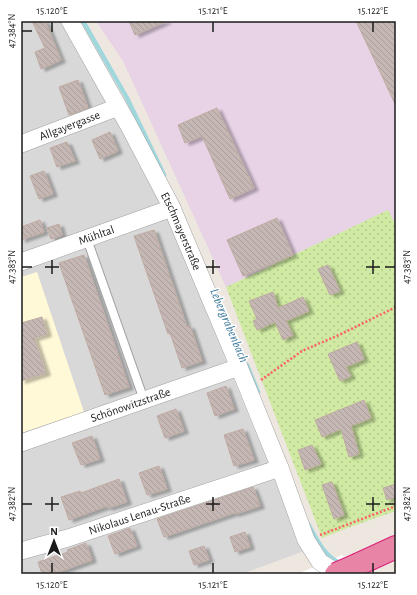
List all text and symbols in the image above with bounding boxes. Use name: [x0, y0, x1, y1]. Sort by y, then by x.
text: 15.120°E: [37, 6, 68, 16]
text: 15.121°E: [198, 6, 228, 16]
text: 15.122°E: [358, 6, 388, 16]
text: 47.384°N: [7, 14, 17, 48]
street label: Allgayergasse: [38, 108, 102, 142]
street label: Etschmayerstraße: [159, 190, 203, 272]
street label: Mühltal: [77, 223, 116, 247]
text: 47.383°N: [7, 250, 17, 284]
text: 47.383°N: [402, 250, 412, 284]
water label: Lebergrabenbach: [207, 287, 250, 365]
street label: Schönowitzstraße: [89, 385, 172, 424]
text: 47.382°N: [7, 487, 17, 521]
text: 47.382°N: [402, 487, 412, 521]
street label: Nikolaus Lenau-Straße: [87, 492, 192, 537]
north arrow: [34, 521, 74, 561]
text: N: [50, 526, 58, 537]
text: 15.120°E: [37, 580, 68, 590]
text: 15.121°E: [198, 580, 228, 590]
text: 15.122°E: [358, 580, 388, 590]

